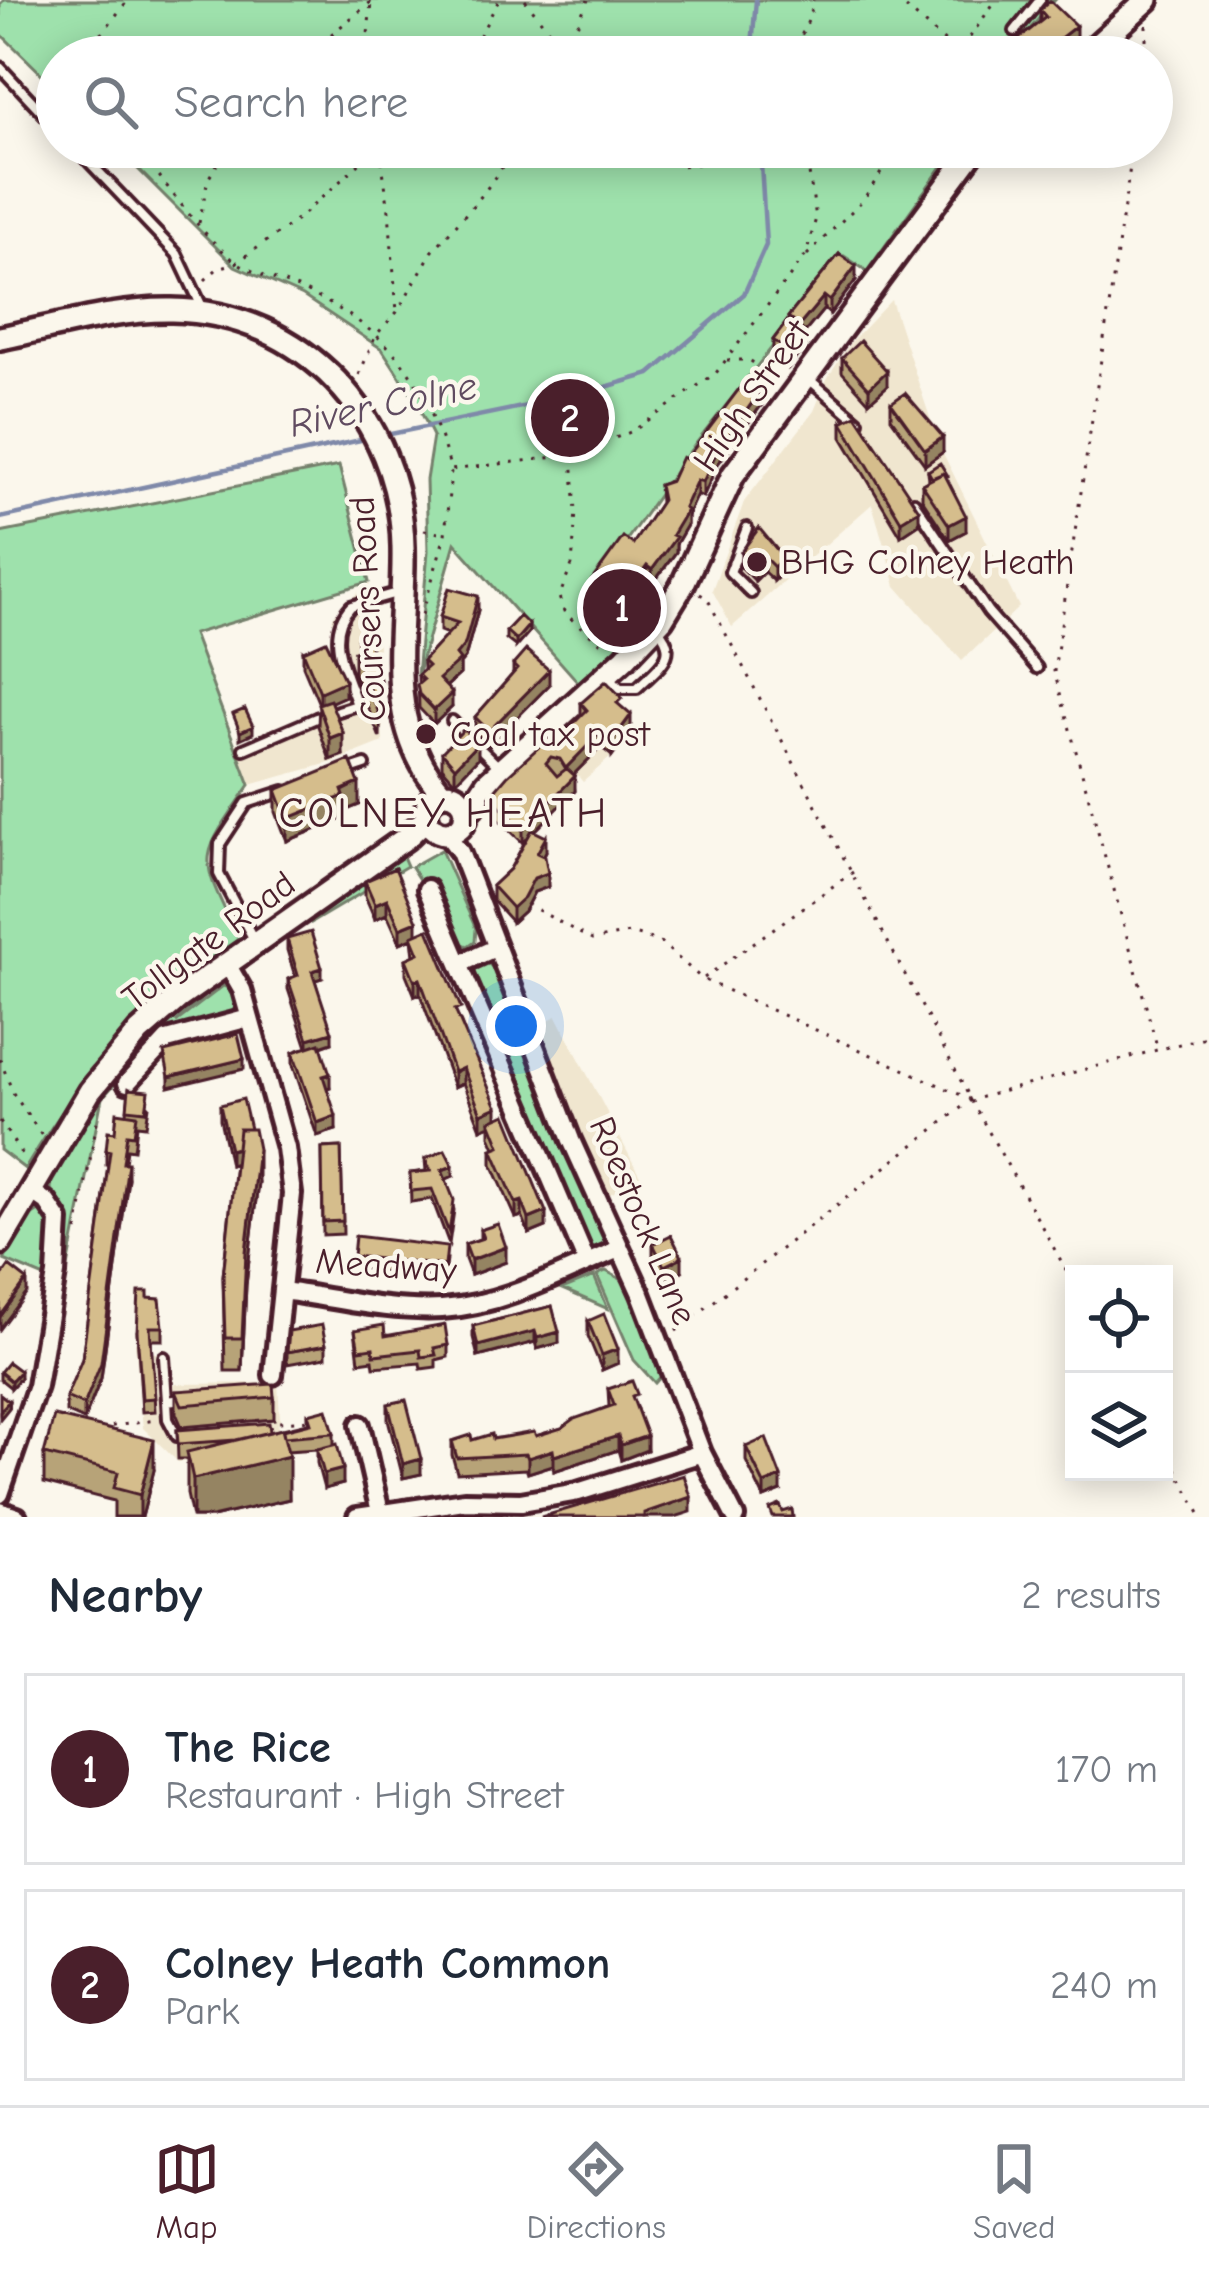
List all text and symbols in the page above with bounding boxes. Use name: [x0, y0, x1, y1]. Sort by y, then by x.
search box: [36, 36, 1173, 168]
icon: search: [78, 69, 144, 135]
text: Search here: [174, 76, 408, 128]
street label: High Street: [685, 311, 820, 479]
water label: River Colne: [285, 363, 481, 447]
pin: 2: [531, 373, 609, 463]
street label: Coursers Road: [342, 495, 394, 723]
place label: BHG Colney Heath: [781, 542, 1074, 583]
marker: BHG Colney Heath: [744, 549, 770, 575]
pin: 1: [583, 563, 661, 653]
place label: Coal tax post: [450, 714, 651, 755]
marker: Coal tax post: [413, 721, 439, 747]
district label: COLNEY HEATH: [279, 789, 609, 838]
street label: Tollgate Road: [115, 863, 303, 1019]
your location: [486, 996, 546, 1056]
street label: Roestock Lane: [581, 1111, 705, 1331]
street label: Meadway: [314, 1241, 459, 1291]
map controls: [1065, 1265, 1173, 1481]
button: locate: [1065, 1265, 1173, 1373]
button: layers: [1065, 1373, 1173, 1481]
text: Nearby: [48, 1566, 202, 1625]
text: 2 results: [1021, 1573, 1161, 1618]
text: The Rice: [165, 1721, 331, 1773]
text: 1: [82, 1747, 98, 1792]
text: 170 m: [1055, 1747, 1158, 1792]
text: Restaurant · High Street: [165, 1773, 563, 1818]
text: Colney Heath Common: [165, 1937, 610, 1989]
text: 2: [80, 1963, 100, 2008]
text: 240 m: [1050, 1963, 1158, 2008]
text: Park: [165, 1989, 240, 2034]
tab: Map: [154, 2136, 220, 2246]
tab: Directions: [527, 2136, 666, 2246]
tab: Saved: [973, 2136, 1055, 2246]

